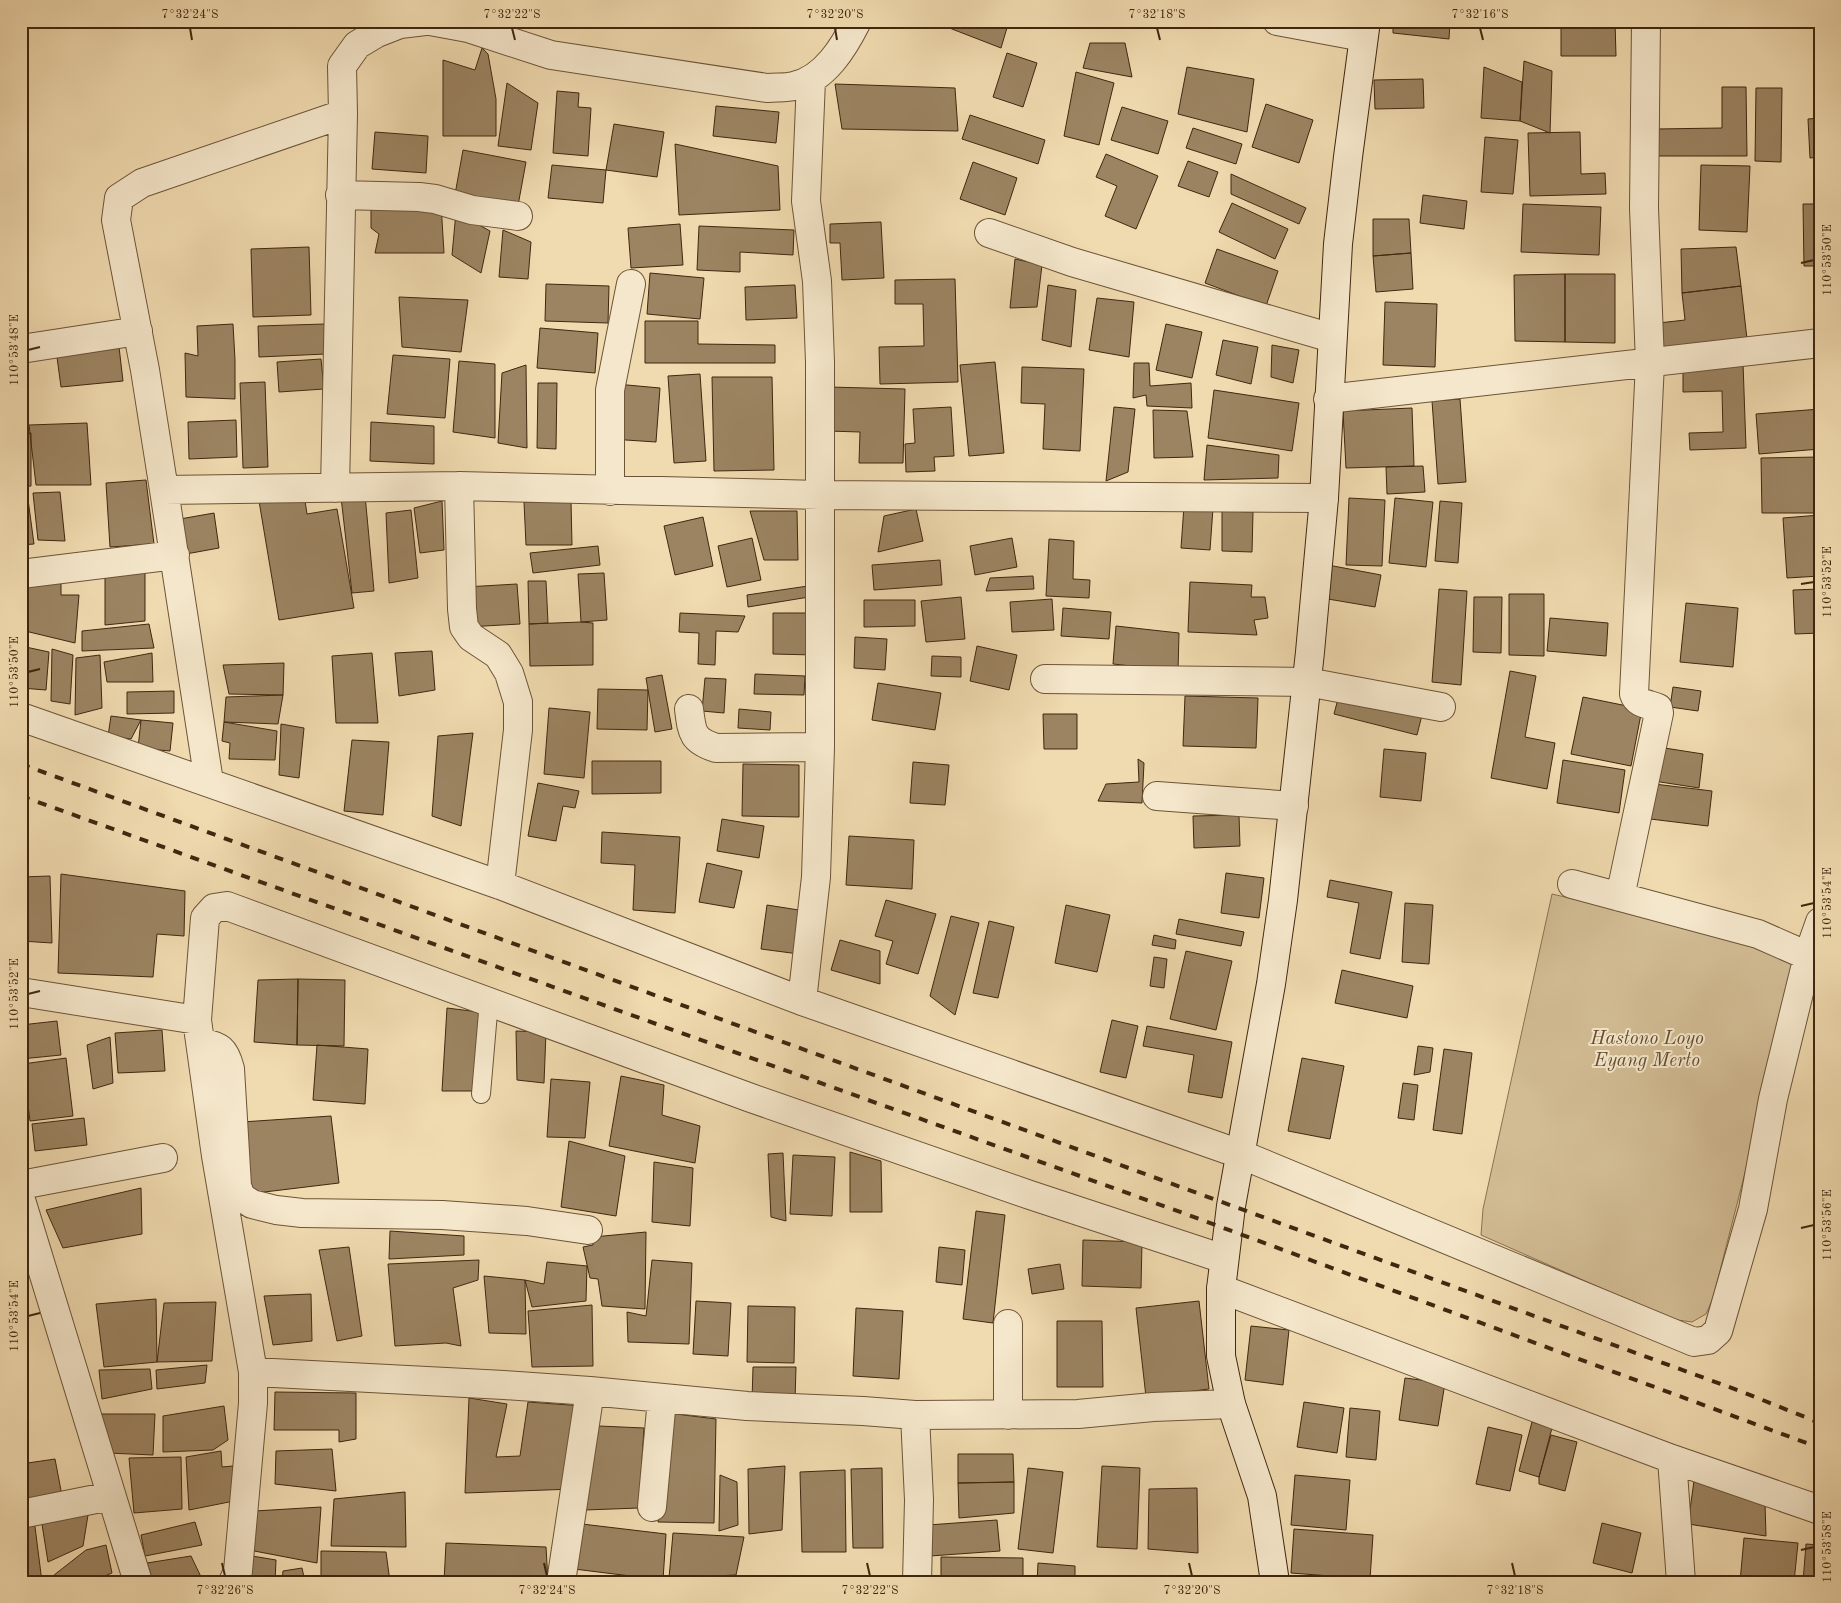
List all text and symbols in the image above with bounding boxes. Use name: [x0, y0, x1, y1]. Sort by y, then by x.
text: 7°32'24"S: [162, 9, 218, 21]
text: 7°32'22"S: [484, 9, 540, 21]
text: 7°32'20"S: [807, 9, 863, 21]
text: 7°32'18"S: [1129, 9, 1185, 21]
text: 7°32'16"S: [1452, 9, 1508, 21]
text: 110°53'50"E: [1821, 224, 1834, 296]
text: 110°53'48"E: [8, 314, 21, 386]
text: 110°53'52"E: [1821, 546, 1834, 618]
text: 110°53'50"E: [8, 636, 21, 708]
text: 110°53'54"E: [1821, 867, 1834, 939]
text: 110°53'52"E: [8, 958, 21, 1030]
park label: Hastono Loyo Eyang Merto: [1589, 1030, 1704, 1071]
text: 110°53'56"E: [1821, 1189, 1834, 1261]
text: 110°53'54"E: [8, 1280, 21, 1352]
text: 110°53'58"E: [1821, 1511, 1834, 1583]
text: 7°32'26"S: [197, 1585, 253, 1597]
text: 7°32'24"S: [519, 1585, 575, 1597]
text: 7°32'22"S: [842, 1585, 898, 1597]
text: 7°32'20"S: [1164, 1585, 1220, 1597]
text: 7°32'18"S: [1487, 1585, 1543, 1597]

